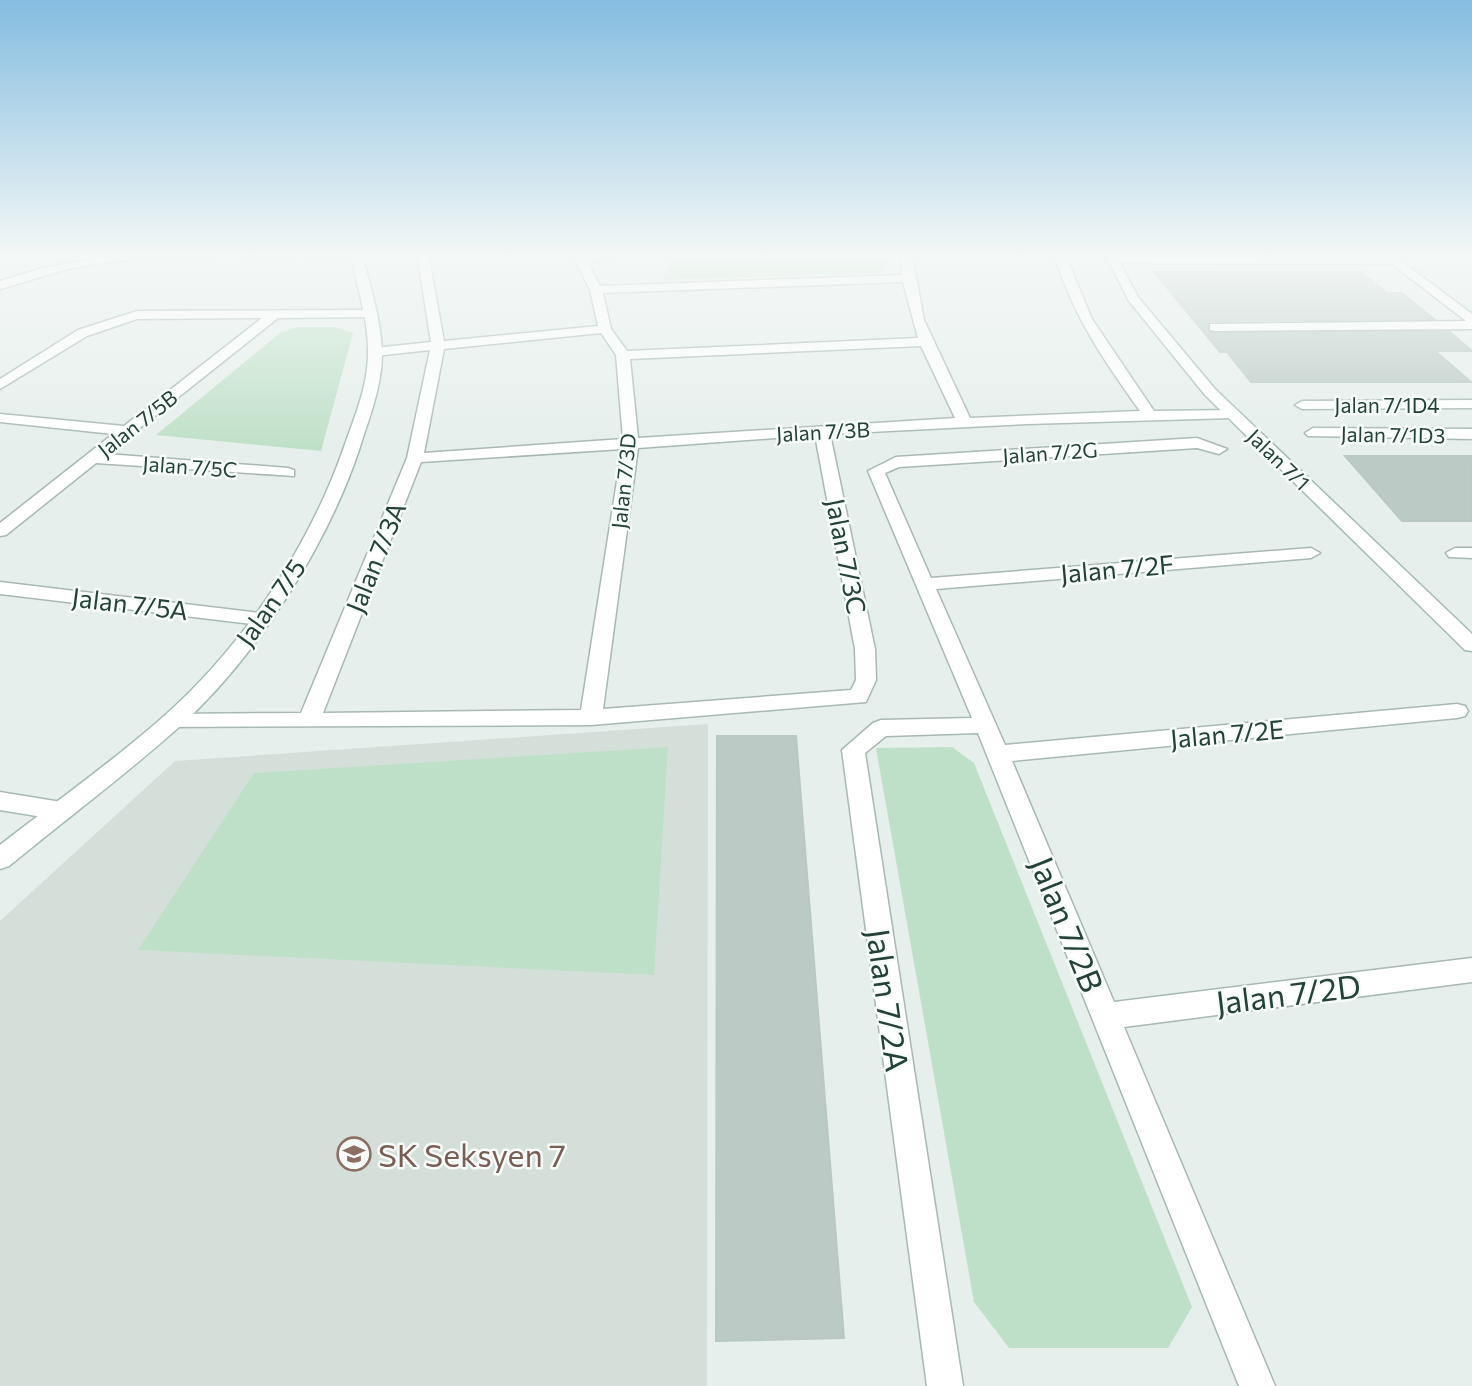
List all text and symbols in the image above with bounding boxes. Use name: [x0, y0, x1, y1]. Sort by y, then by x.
street label: Jalan 7/5B: [92, 384, 182, 462]
street label: Jalan 7/1D4: [1334, 392, 1440, 417]
street label: Jalan 7/3B: [775, 416, 871, 446]
street label: Jalan 7/1D3: [1340, 421, 1446, 447]
street label: Jalan 7/1: [1242, 423, 1316, 495]
street label: Jalan 7/3D: [606, 432, 640, 530]
street label: Jalan 7/2G: [1002, 436, 1098, 468]
street label: Jalan 7/5C: [142, 450, 238, 482]
street label: Jalan 7/3C: [821, 495, 873, 617]
street label: Jalan 7/3A: [339, 497, 411, 617]
street label: Jalan 7/2F: [1059, 548, 1175, 588]
street label: Jalan 7/5: [229, 552, 311, 652]
street label: Jalan 7/5A: [70, 580, 190, 626]
street label: Jalan 7/2E: [1169, 713, 1285, 753]
street label: Jalan 7/2B: [1023, 850, 1113, 998]
street label: Jalan 7/2A: [859, 926, 919, 1074]
street label: Jalan 7/2D: [1213, 964, 1363, 1022]
place label: SK Seksyen 7: [378, 1134, 566, 1174]
school or university icon: SK Seksyen 7: [335, 1135, 373, 1173]

